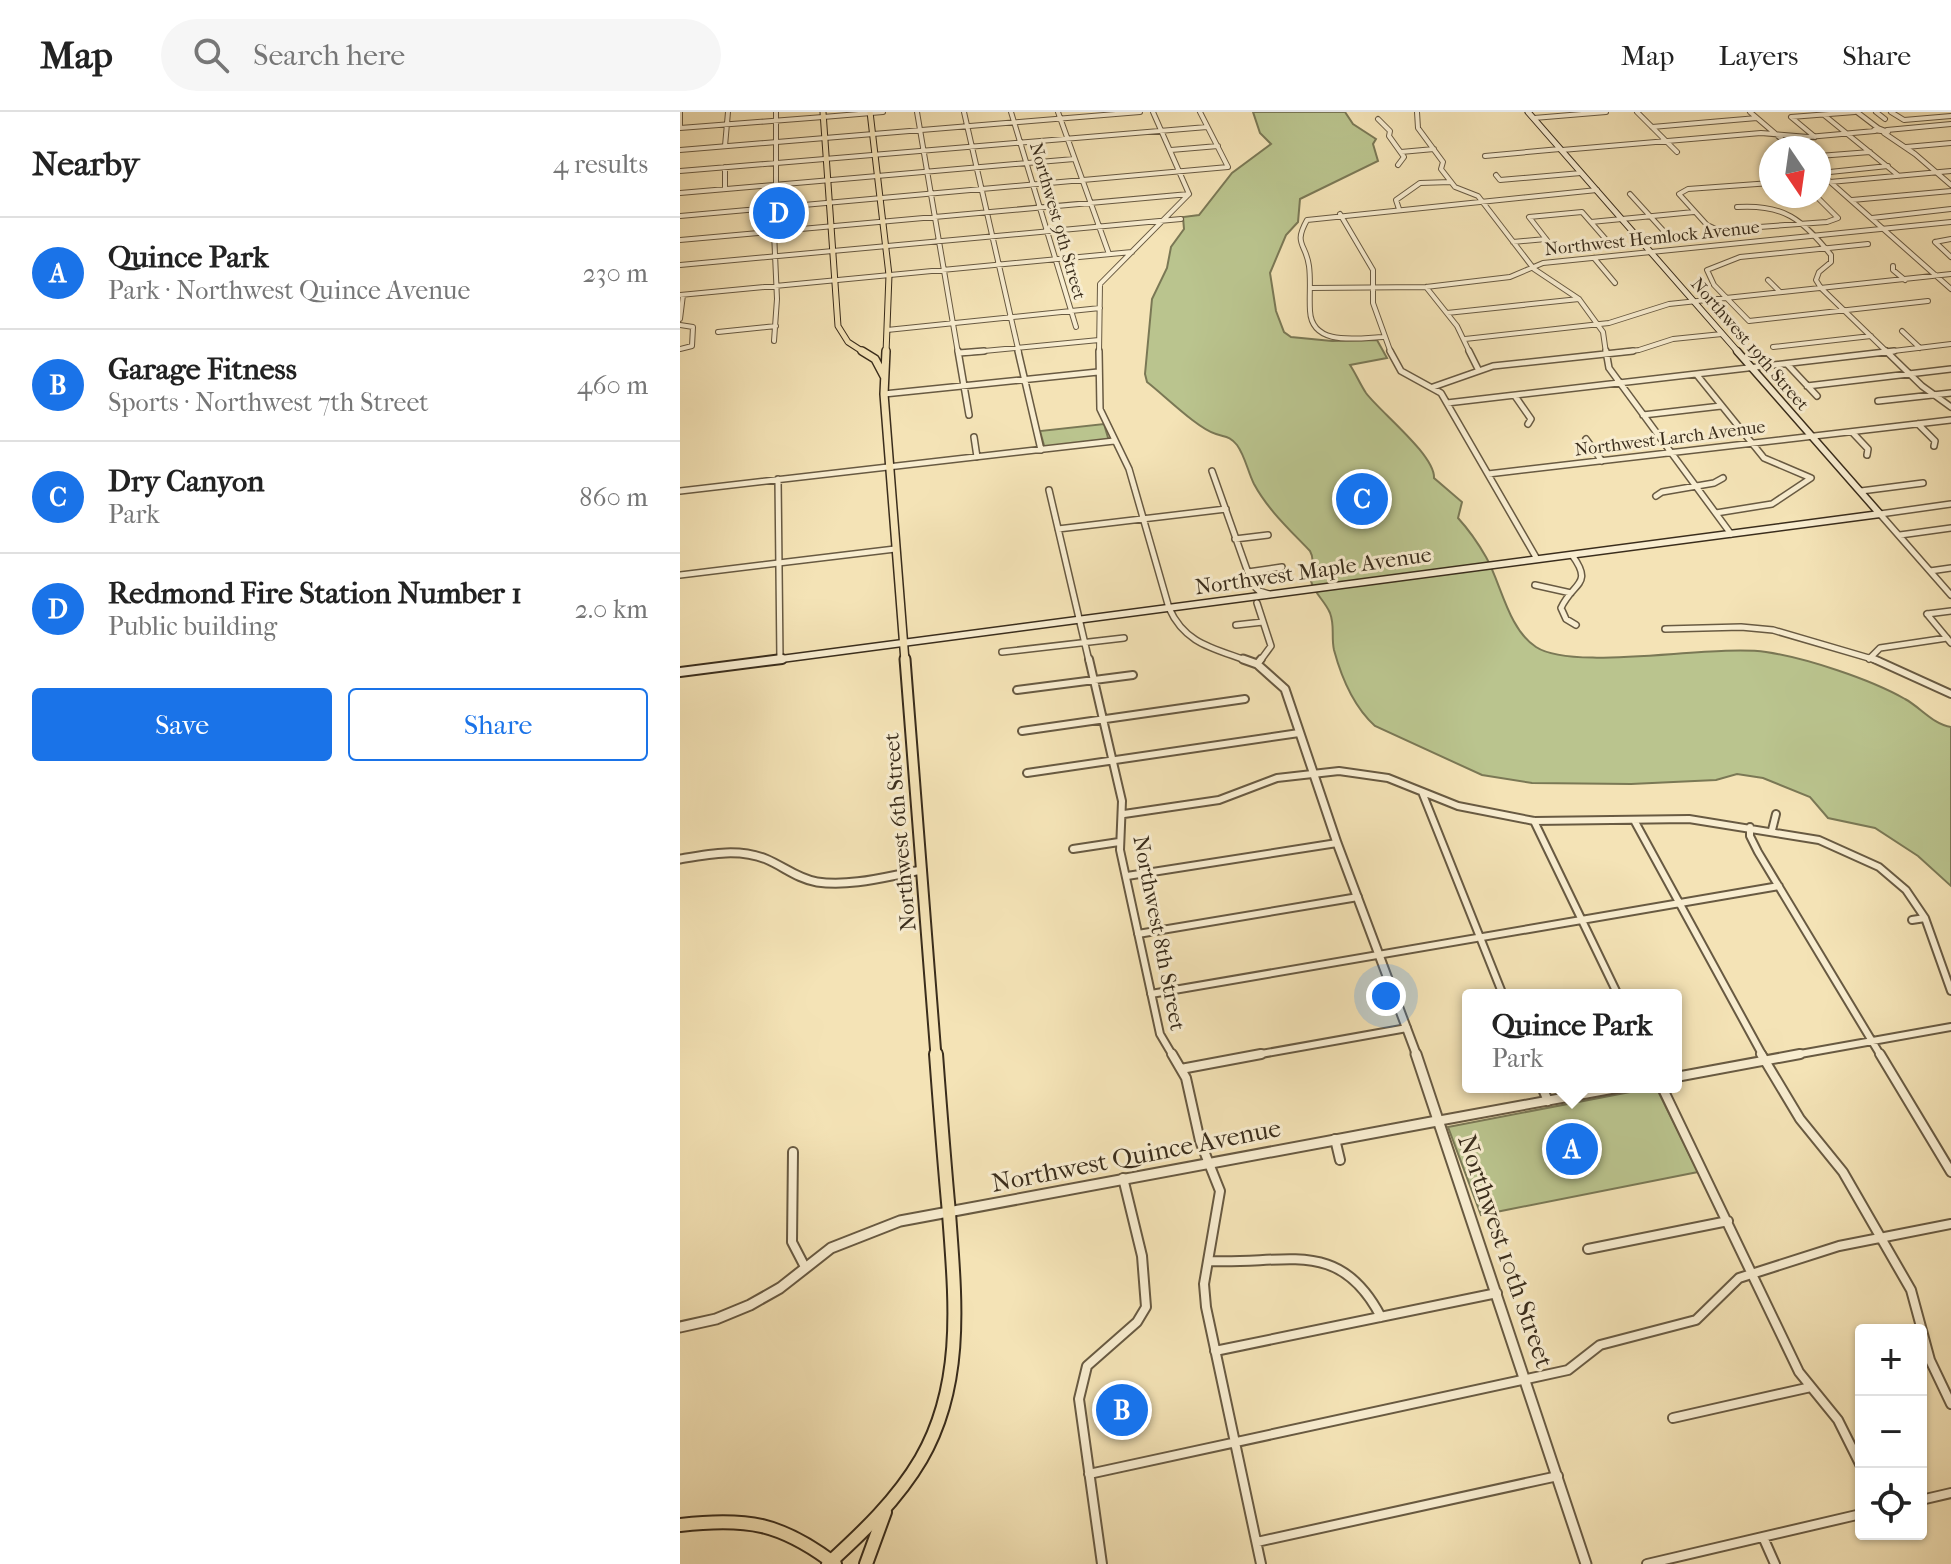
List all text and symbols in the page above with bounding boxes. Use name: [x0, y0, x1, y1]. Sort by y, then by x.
search box: [161, 19, 721, 91]
text: Map: [40, 33, 113, 78]
icon: search: [189, 33, 233, 77]
text: Search here: [253, 38, 405, 73]
text: Map: [1621, 39, 1674, 72]
text: Layers: [1718, 39, 1798, 72]
text: Share: [1842, 39, 1911, 72]
north arrow: [1759, 136, 1831, 208]
street label: Northwest 9th Street: [1025, 140, 1090, 303]
text: Nearby: [32, 144, 139, 184]
text: 4 results: [553, 149, 648, 180]
pin: D: [753, 183, 805, 243]
street label: Northwest Hemlock Avenue: [1543, 217, 1761, 260]
text: Quince Park: [108, 240, 268, 275]
text: A: [50, 258, 66, 289]
text: 230 m: [582, 258, 648, 289]
street label: Northwest 19th Street: [1686, 274, 1813, 415]
text: Park · Northwest Quince Avenue: [108, 275, 470, 306]
text: Garage Fitness: [108, 352, 297, 387]
text: B: [50, 370, 66, 401]
text: 460 m: [577, 370, 648, 401]
text: Sports · Northwest 7th Street: [108, 387, 429, 418]
street label: Northwest Larch Avenue: [1574, 416, 1767, 461]
text: Dry Canyon: [108, 464, 264, 499]
pin: C: [1336, 469, 1388, 529]
text: C: [49, 482, 67, 513]
text: 860 m: [579, 482, 648, 513]
text: Park: [108, 499, 160, 530]
street label: Northwest Maple Avenue: [1193, 541, 1433, 600]
text: Redmond Fire Station Number 1: [108, 576, 522, 611]
text: D: [48, 594, 68, 625]
text: 2.0 km: [575, 594, 648, 625]
text: Public building: [108, 611, 277, 642]
button: Save: [32, 688, 332, 761]
button: Share: [348, 688, 648, 761]
street label: Northwest 6th Street: [878, 732, 922, 932]
street label: Northwest 8th Street: [1127, 833, 1191, 1033]
your location: [1366, 976, 1406, 1016]
popup: [1462, 989, 1682, 1093]
text: Quince Park: [1492, 1008, 1652, 1043]
text: Park: [1492, 1043, 1543, 1074]
street label: Northwest Quince Avenue: [989, 1112, 1284, 1199]
pin: A: [1546, 1119, 1598, 1179]
street label: Northwest 10th Street: [1451, 1131, 1560, 1372]
map controls: [1855, 1324, 1927, 1540]
button: +: [1855, 1324, 1927, 1396]
pin: B: [1096, 1380, 1148, 1440]
button: −: [1855, 1396, 1927, 1468]
button: locate: [1855, 1468, 1927, 1540]

